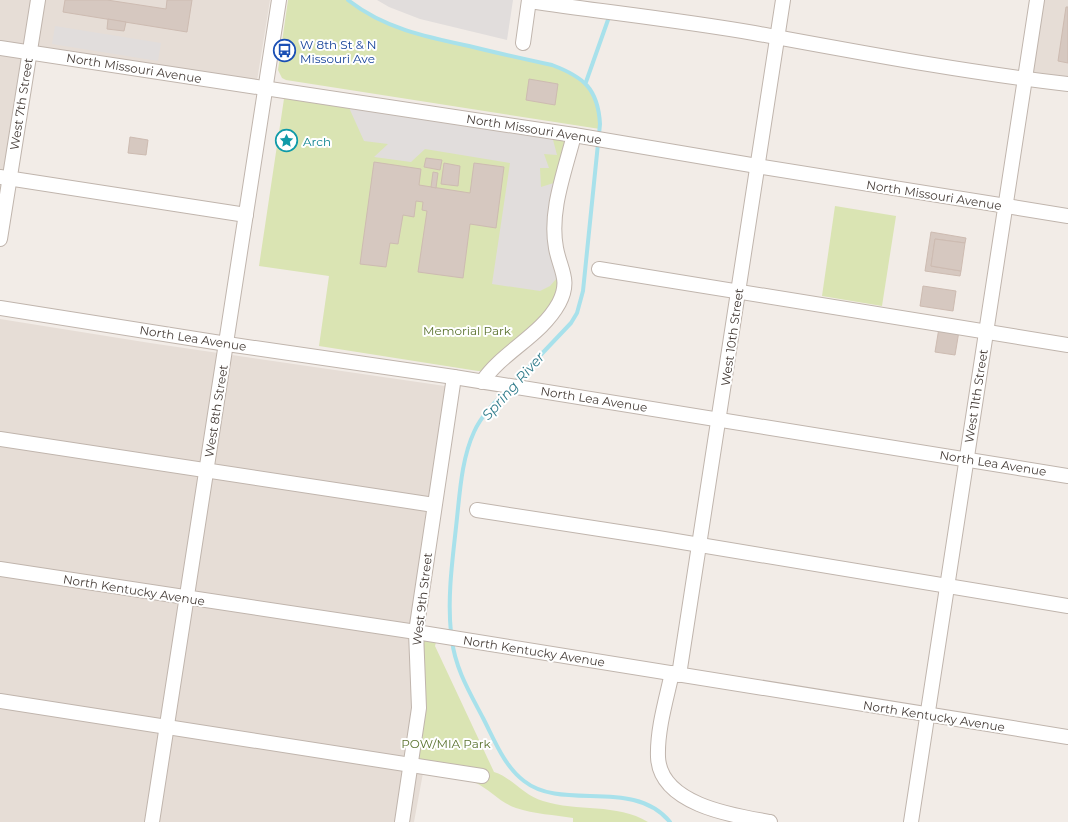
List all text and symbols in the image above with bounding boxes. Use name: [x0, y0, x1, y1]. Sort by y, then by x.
place label: W 8th St & N Missouri Ave: [300, 37, 377, 66]
bus stop icon: W 8th St & N Missouri Ave: [272, 39, 296, 63]
street label: North Missouri Avenue: [65, 50, 203, 86]
street label: West 7th Street: [6, 57, 36, 151]
street label: North Missouri Avenue: [465, 111, 603, 147]
place icon: Arch: [275, 129, 299, 153]
place label: Arch: [303, 134, 331, 149]
street label: North Missouri Avenue: [865, 177, 1003, 213]
street label: West 10th Street: [718, 287, 746, 387]
street label: North Lea Avenue: [139, 322, 247, 354]
park label: Memorial Park: [423, 323, 512, 338]
water label: Spring River: [478, 348, 549, 424]
street label: West 11th Street: [961, 348, 991, 444]
street label: West 8th Street: [201, 363, 231, 459]
street label: North Lea Avenue: [540, 383, 648, 415]
street label: North Lea Avenue: [939, 447, 1047, 479]
street label: West 9th Street: [409, 552, 435, 646]
street label: North Kentucky Avenue: [62, 571, 206, 609]
street label: North Kentucky Avenue: [462, 632, 606, 670]
street label: North Kentucky Avenue: [862, 697, 1006, 735]
park label: POW/MIA Park: [401, 736, 492, 751]

